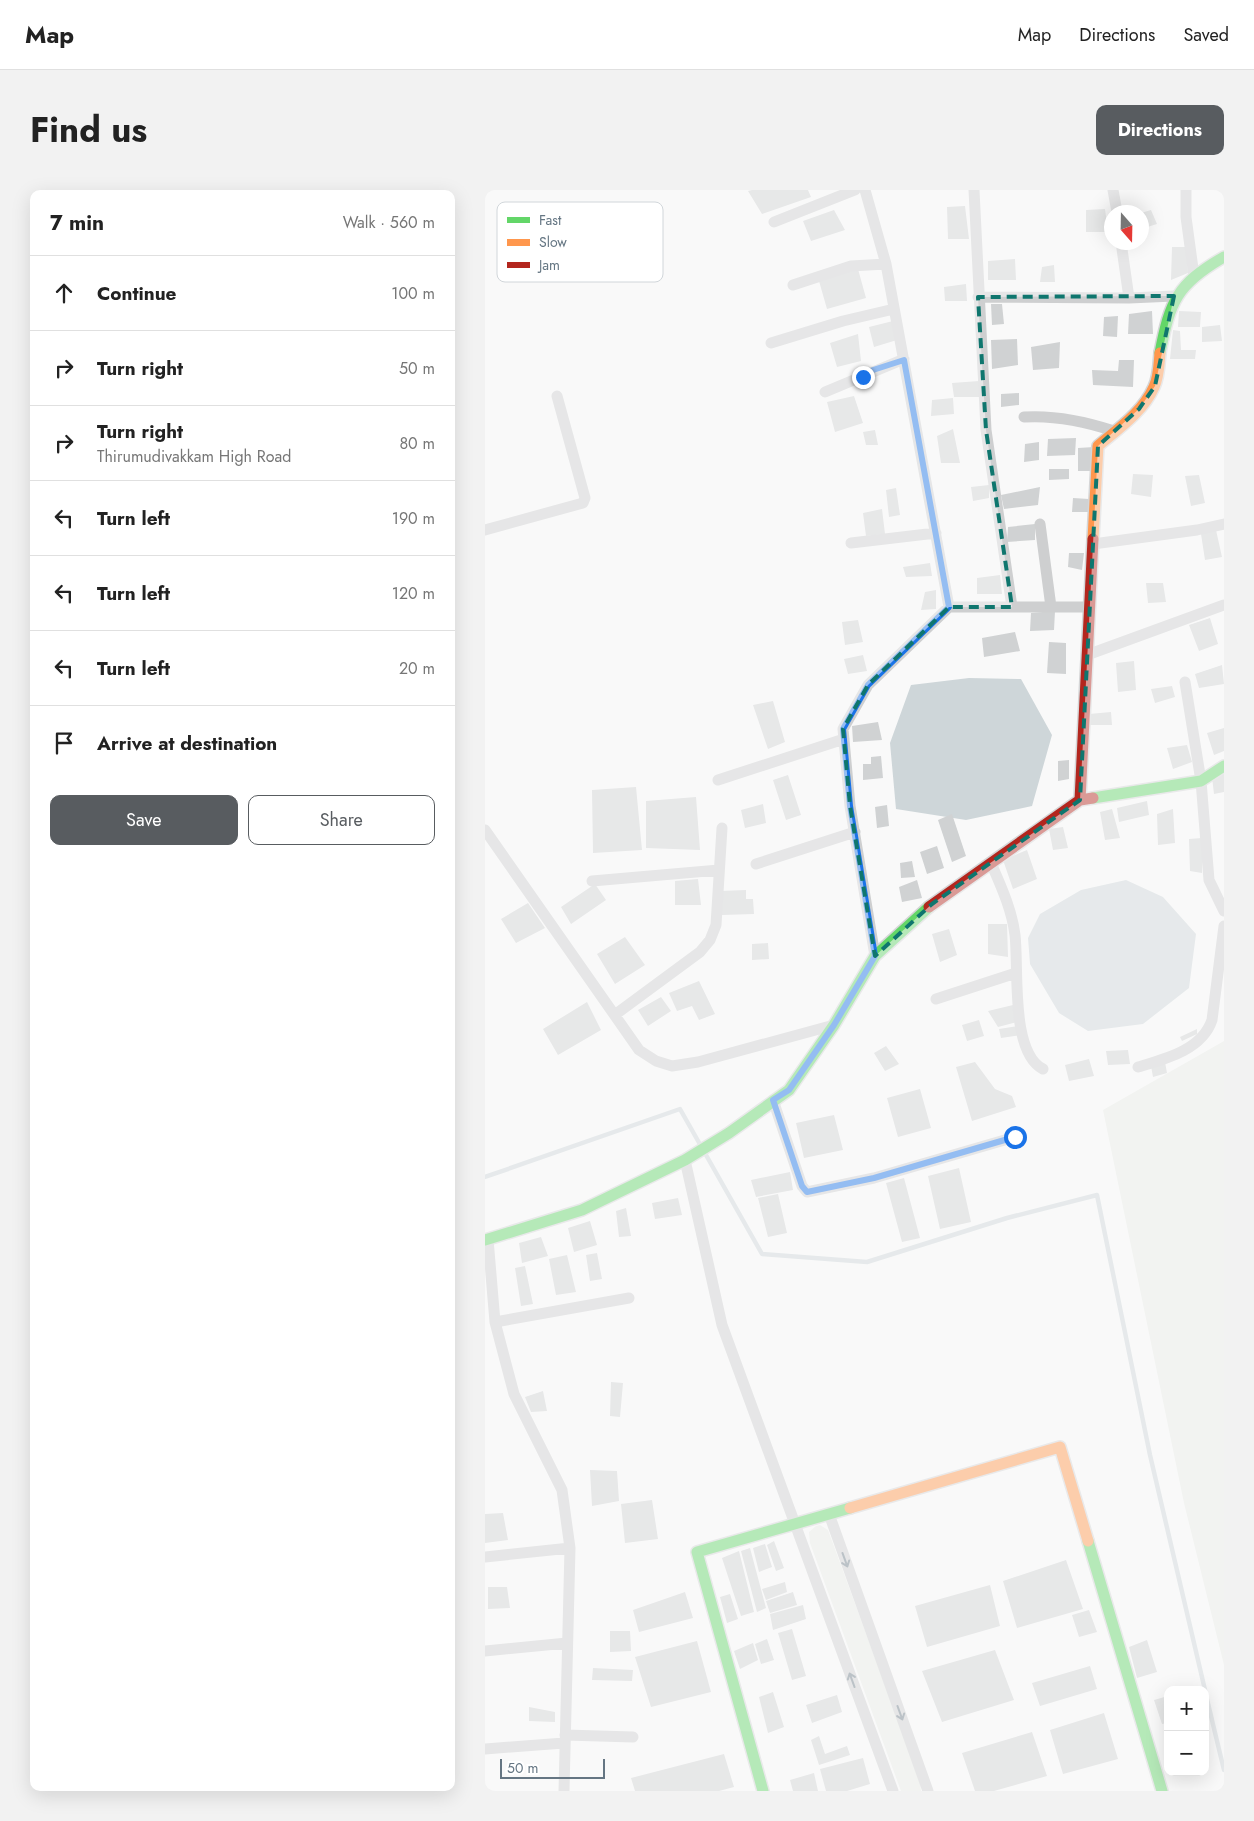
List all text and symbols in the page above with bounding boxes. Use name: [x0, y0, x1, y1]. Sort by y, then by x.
text: Map: [25, 17, 74, 52]
text: Map: [1018, 22, 1051, 48]
text: Directions: [1079, 22, 1155, 48]
text: Saved: [1183, 22, 1229, 48]
text: Find us: [30, 105, 147, 155]
button: Directions: [1096, 105, 1224, 155]
legend: [497, 202, 663, 282]
north arrow: [1104, 205, 1149, 250]
text: 7 min: [50, 208, 104, 238]
text: Fast: [539, 210, 562, 230]
text: Walk · 560 m: [343, 211, 435, 234]
text: Slow: [539, 232, 567, 252]
text: Jam: [537, 255, 560, 275]
icon: ahead: [50, 279, 78, 307]
text: Continue: [97, 280, 176, 307]
text: 100 m: [391, 282, 435, 305]
icon: right: [50, 354, 78, 382]
text: Turn right: [97, 355, 183, 382]
text: 50 m: [399, 357, 435, 380]
route end: [852, 366, 875, 389]
text: Turn right: [97, 418, 183, 445]
icon: right: [50, 429, 78, 457]
text: 80 m: [399, 432, 435, 455]
text: Thirumudivakkam High Road: [97, 445, 291, 468]
icon: left: [50, 504, 78, 532]
text: Turn left: [97, 505, 170, 532]
text: 190 m: [392, 507, 435, 530]
icon: left: [50, 579, 78, 607]
text: Turn left: [97, 580, 170, 607]
text: 120 m: [392, 582, 435, 605]
icon: left: [50, 654, 78, 682]
text: Turn left: [97, 655, 170, 682]
text: 20 m: [399, 657, 435, 680]
icon: arrive: [50, 729, 78, 757]
text: Arrive at destination: [97, 730, 277, 757]
button: Save: [50, 795, 238, 845]
button: Share: [248, 795, 435, 845]
route start: [1004, 1126, 1027, 1149]
one-way arrow: [841, 1552, 850, 1568]
one-way arrow: [847, 1672, 856, 1688]
map controls: [1164, 1686, 1209, 1776]
button: +: [1164, 1686, 1209, 1731]
one-way arrow: [896, 1705, 905, 1720]
button: −: [1164, 1731, 1209, 1776]
scale bar: [500, 1756, 605, 1779]
text: 50 m: [507, 1758, 538, 1778]

